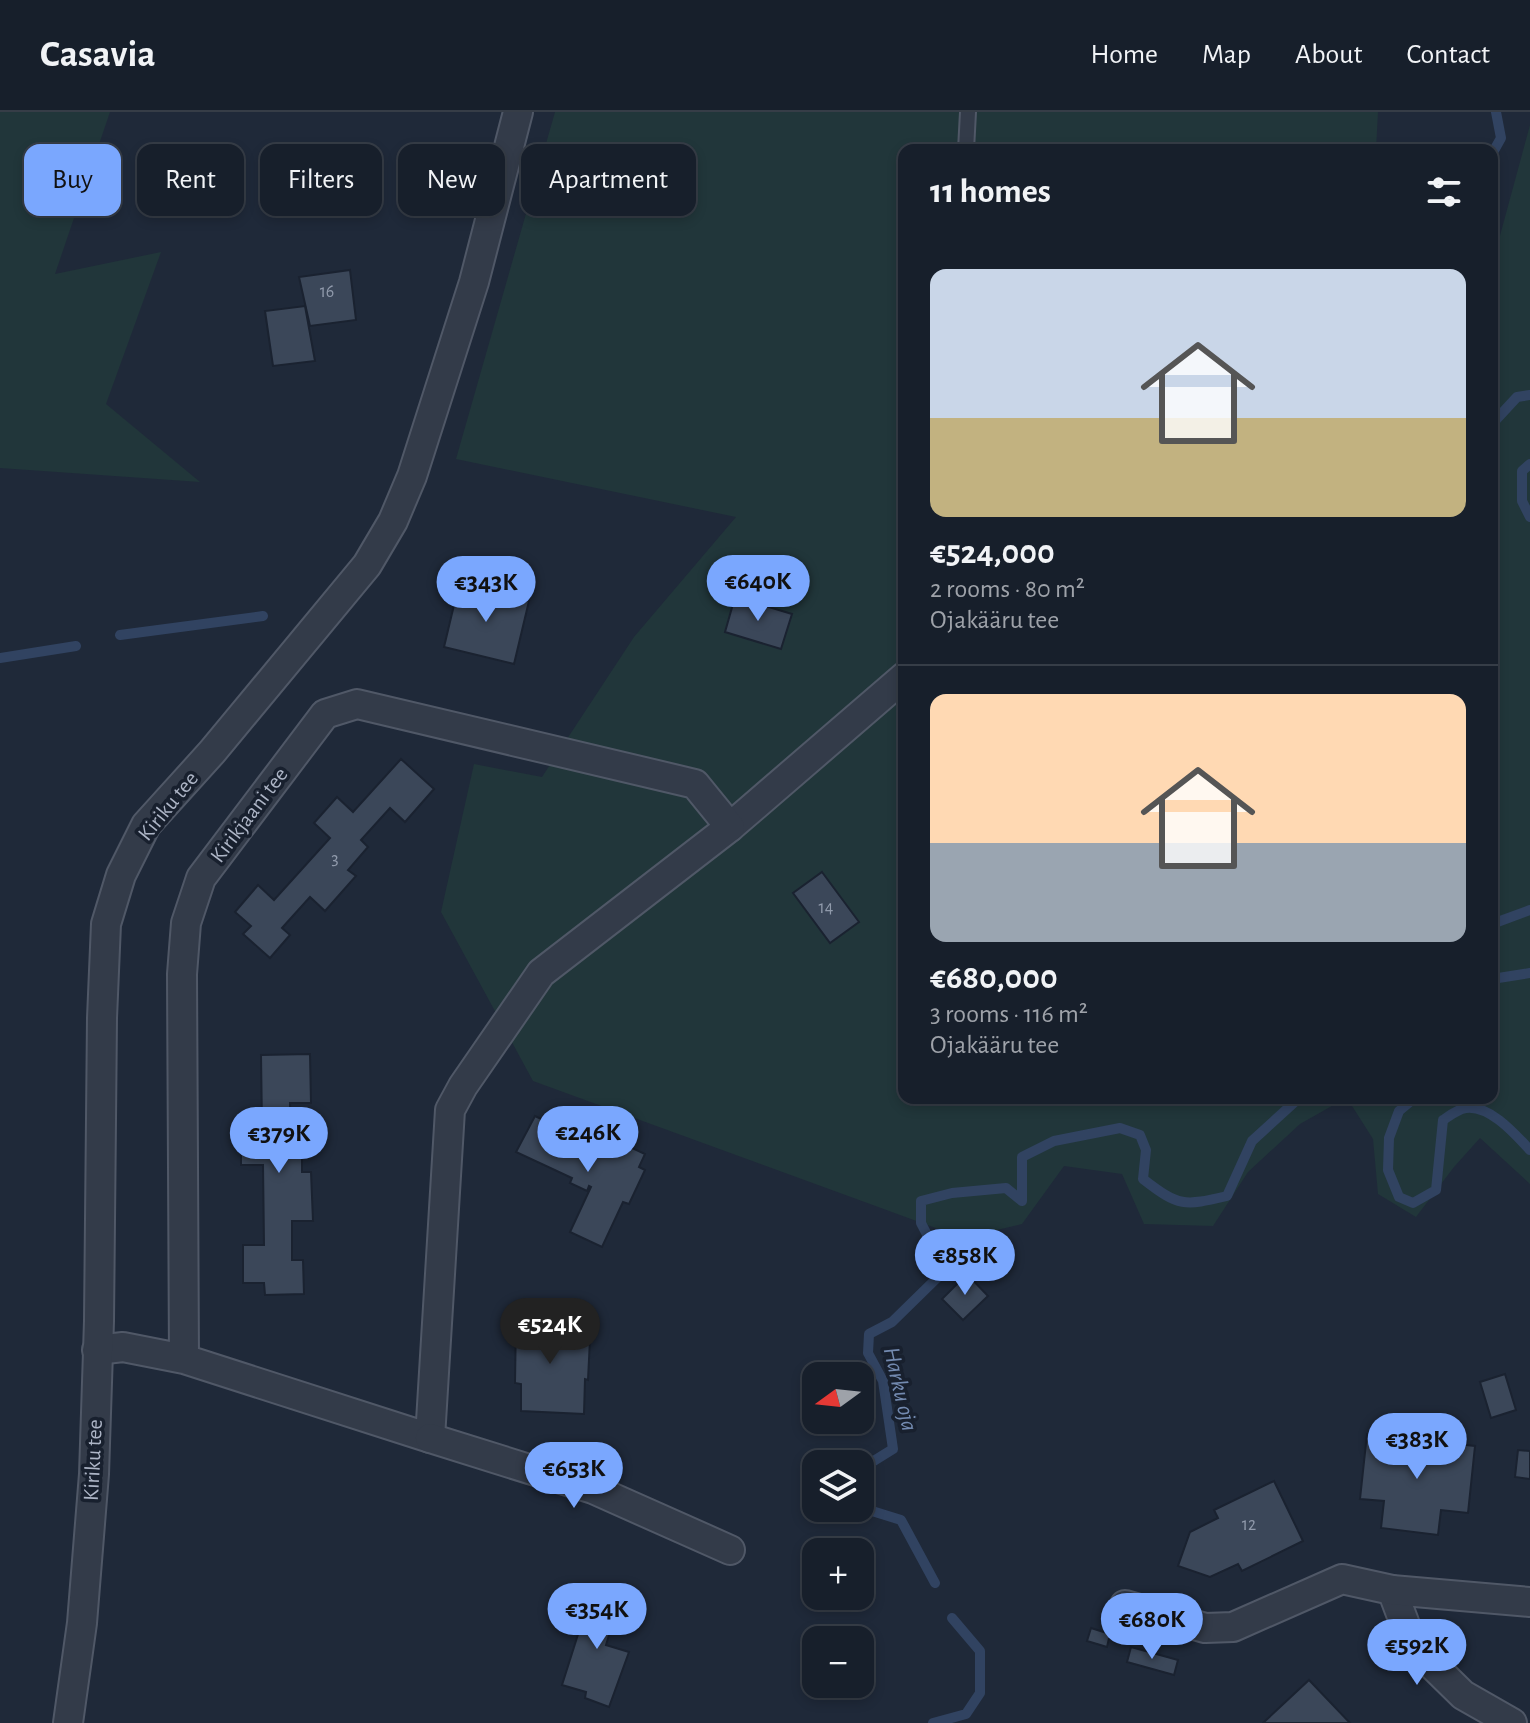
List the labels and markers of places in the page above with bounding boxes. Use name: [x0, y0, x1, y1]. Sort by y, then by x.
pin: €640K: [702, 555, 814, 623]
pin: €343K: [430, 556, 542, 624]
pin: €246K: [532, 1106, 644, 1174]
pin: €379K: [223, 1107, 335, 1175]
pin: €858K: [909, 1229, 1021, 1297]
pin: €524K: [494, 1298, 606, 1366]
pin: €383K: [1361, 1413, 1473, 1481]
pin: €653K: [518, 1442, 630, 1510]
pin: €354K: [541, 1583, 653, 1651]
pin: €680K: [1096, 1593, 1208, 1661]
pin: €592K: [1361, 1619, 1473, 1687]

